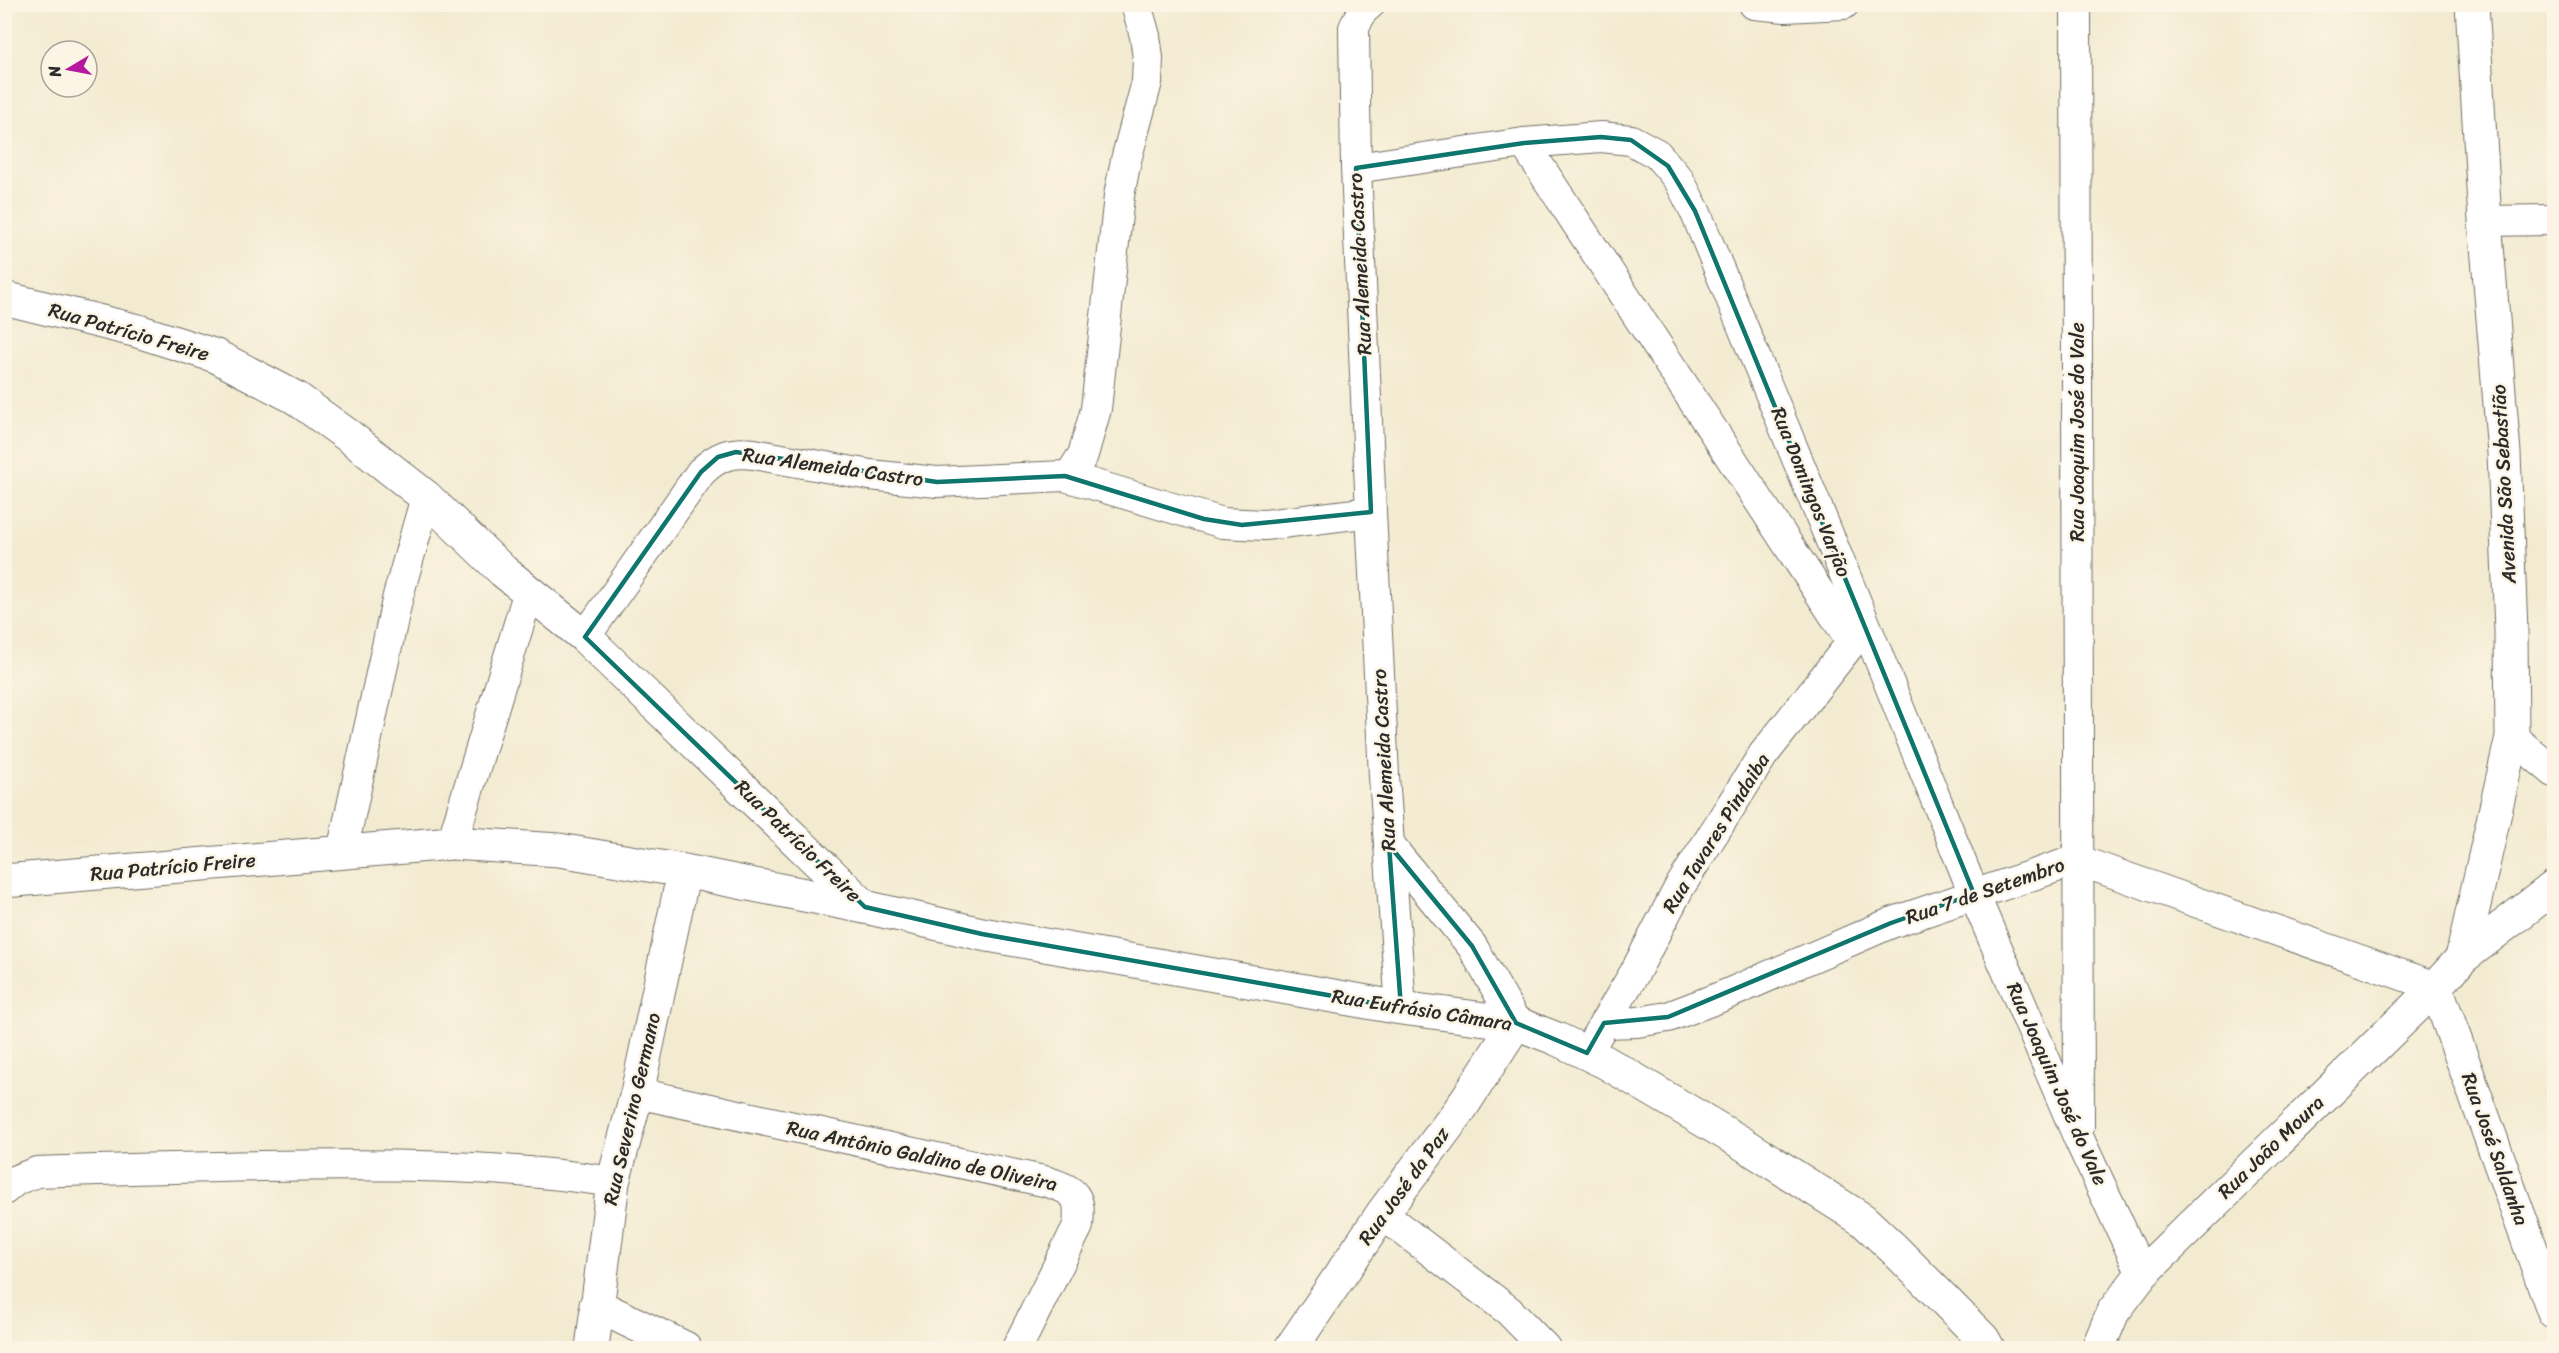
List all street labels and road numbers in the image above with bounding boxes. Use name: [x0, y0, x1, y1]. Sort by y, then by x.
street label: Rua Alemeida Castro: [1338, 172, 1382, 356]
street label: Rua Patrício Freire: [44, 292, 214, 372]
street label: Rua Joaquim José do Vale: [2060, 322, 2095, 542]
street label: Avenida São Sebastião: [2481, 383, 2527, 586]
street label: Rua Domingos Varjão: [1761, 402, 1861, 582]
street label: Rua Alemeida Castro: [740, 437, 926, 497]
street label: Rua Alemeida Castro: [1362, 668, 1406, 852]
street label: Rua Tavares Pindaiba: [1653, 746, 1779, 920]
street label: Rua Patrício Freire: [726, 771, 870, 911]
street label: Rua Patrício Freire: [89, 842, 257, 892]
street label: Rua 7 de Setembro: [1901, 847, 2069, 935]
street label: Rua Joaquim José do Vale: [1996, 977, 2118, 1191]
street label: Rua Eufrásio Câmara: [1329, 978, 1515, 1042]
street label: Rua Severino Germano: [593, 1009, 671, 1209]
street label: Rua José Saldanha: [2451, 1068, 2539, 1230]
street label: Rua João Moura: [2209, 1086, 2333, 1208]
street label: Rua Antônio Galdino de Oliveira: [783, 1110, 1061, 1202]
street label: Rua José da Paz: [1349, 1119, 1459, 1253]

